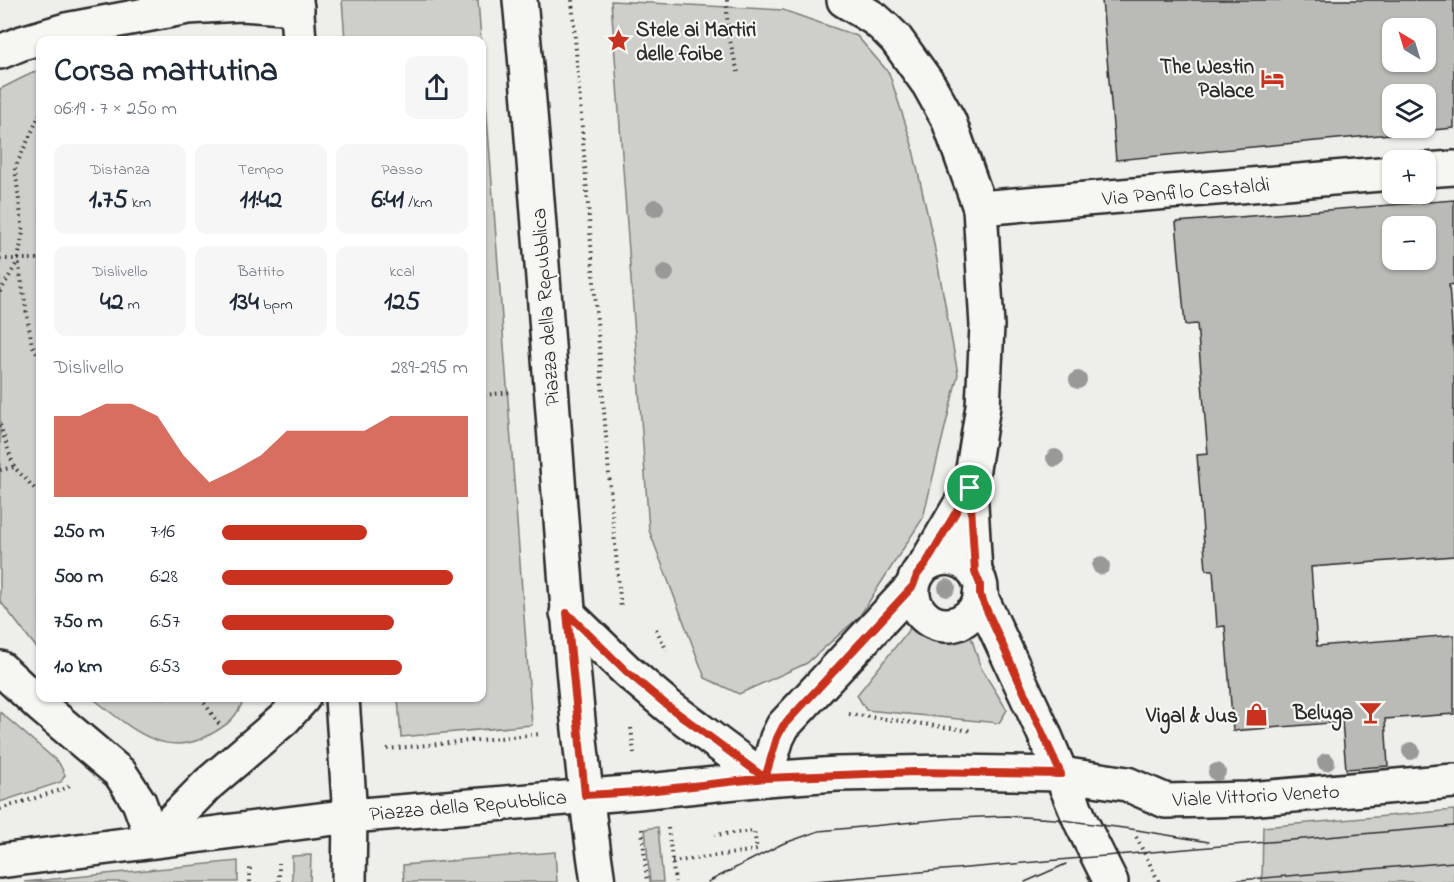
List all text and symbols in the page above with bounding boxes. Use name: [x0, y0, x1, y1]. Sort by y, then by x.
place label: Stele ai Martiri delle foibe: [636, 16, 756, 70]
north arrow: [1382, 18, 1436, 72]
map controls: [1382, 18, 1436, 270]
place icon: Stele ai Martiri delle foibe: [605, 28, 631, 54]
text: Corsa mattutina: [54, 48, 278, 96]
place label: The Westin Palace: [1160, 53, 1255, 107]
button: share: [405, 56, 468, 119]
hotel icon: The Westin Palace: [1259, 65, 1285, 91]
button: layers: [1382, 84, 1436, 138]
text: 06:19 · 7 × 250 m: [54, 95, 177, 124]
button: +: [1382, 150, 1436, 204]
text: Distanza: [90, 158, 150, 182]
text: Tempo: [238, 158, 284, 182]
text: Passo: [381, 158, 423, 182]
street label: Via Panfilo Castaldi: [1100, 171, 1271, 215]
text: 1.75: [89, 182, 128, 220]
text: 11:42: [240, 182, 282, 220]
text: 6:41: [371, 182, 404, 220]
text: km: [128, 191, 151, 215]
text: /km: [404, 191, 433, 215]
street label: Piazza della Repubblica: [525, 207, 569, 407]
button: −: [1382, 216, 1436, 270]
text: Dislivello: [92, 260, 148, 284]
text: Battito: [238, 260, 284, 284]
text: kcal: [389, 260, 415, 284]
text: 42: [100, 284, 124, 322]
text: 134: [229, 284, 259, 322]
text: 125: [384, 284, 420, 322]
text: m: [124, 293, 140, 317]
text: bpm: [259, 293, 293, 317]
text: Dislivello: [54, 354, 124, 383]
text: 289–295 m: [391, 354, 468, 383]
pin: [944, 462, 995, 513]
icon: arrive: [953, 471, 986, 504]
text: 250 m: [54, 518, 105, 547]
text: 7:16: [150, 518, 175, 547]
text: 500 m: [54, 563, 103, 592]
text: 6:28: [150, 563, 178, 592]
text: 750 m: [54, 608, 103, 637]
text: 6:57: [150, 608, 180, 637]
text: 1.0 km: [54, 653, 102, 682]
text: 6:53: [150, 653, 180, 682]
place label: Beluga: [1292, 699, 1353, 731]
bar icon: Beluga: [1358, 699, 1384, 725]
place label: Vigal & Jus: [1145, 702, 1238, 734]
shop icon: Vigal & Jus: [1243, 702, 1269, 728]
street label: Viale Vittorio Veneto: [1171, 778, 1341, 816]
street label: Piazza della Repubblica: [368, 783, 568, 831]

